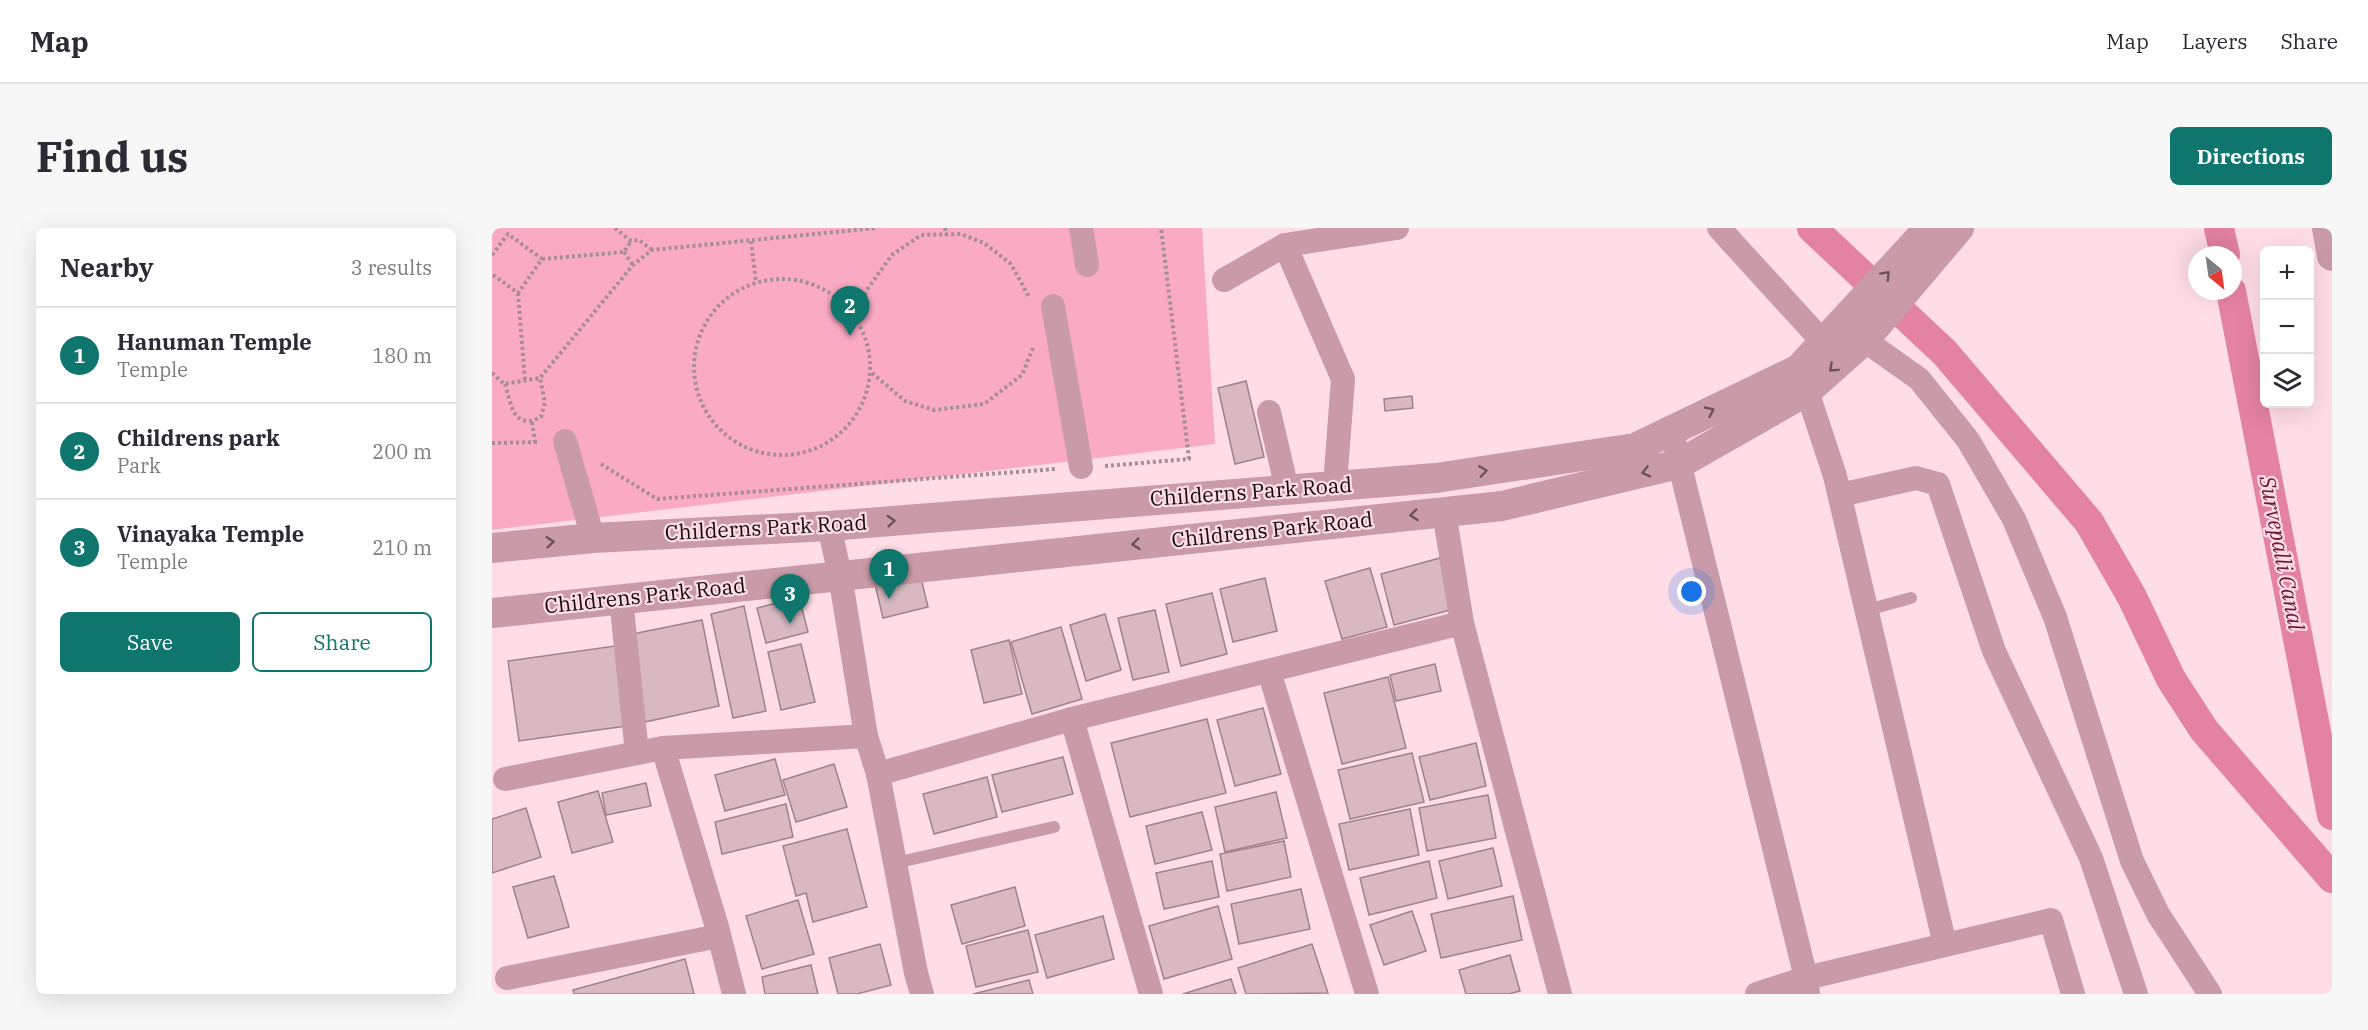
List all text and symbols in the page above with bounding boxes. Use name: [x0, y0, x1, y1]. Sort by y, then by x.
text: Map: [30, 23, 89, 60]
text: Map: [2106, 27, 2149, 55]
text: Layers: [2182, 27, 2248, 55]
text: Share: [2281, 27, 2338, 55]
button: Directions: [2170, 127, 2332, 185]
text: Find us: [36, 129, 188, 184]
north arrow: [2188, 246, 2242, 300]
map controls: [2260, 246, 2314, 408]
button: +: [2260, 246, 2314, 300]
text: Nearby: [60, 250, 154, 284]
text: 3 results: [351, 254, 432, 281]
one-way arrow: [1879, 271, 1890, 282]
pin: 2: [830, 286, 870, 336]
button: −: [2260, 300, 2314, 354]
text: Hanuman Temple: [117, 327, 312, 356]
text: 1: [74, 342, 86, 369]
text: 180 m: [372, 342, 432, 369]
button: layers: [2260, 354, 2314, 408]
text: Temple: [117, 356, 188, 383]
one-way arrow: [1829, 361, 1840, 372]
one-way arrow: [1703, 406, 1714, 418]
text: Childrens park: [117, 423, 280, 452]
text: 2: [74, 438, 86, 465]
text: 200 m: [372, 438, 432, 465]
text: Park: [117, 452, 161, 479]
one-way arrow: [1641, 464, 1651, 477]
one-way arrow: [1479, 465, 1488, 477]
street label: Childerns Park Road: [1149, 470, 1353, 512]
water label: Survepalli Canal: [2253, 472, 2312, 634]
street label: Childrens Park Road: [1170, 504, 1374, 554]
street label: Childerns Park Road: [664, 508, 868, 546]
one-way arrow: [1409, 508, 1418, 521]
one-way arrow: [887, 515, 896, 528]
text: Vinayaka Temple: [117, 519, 304, 548]
text: 3: [74, 534, 86, 561]
text: 210 m: [372, 534, 432, 561]
one-way arrow: [546, 536, 555, 549]
one-way arrow: [1132, 537, 1141, 550]
text: Temple: [117, 548, 188, 575]
pin: 1: [870, 550, 908, 599]
street label: Childrens Park Road: [543, 570, 747, 620]
pin: 3: [770, 574, 810, 624]
your location: [1677, 577, 1706, 606]
button: Save: [60, 612, 240, 672]
button: Share: [252, 612, 432, 672]

